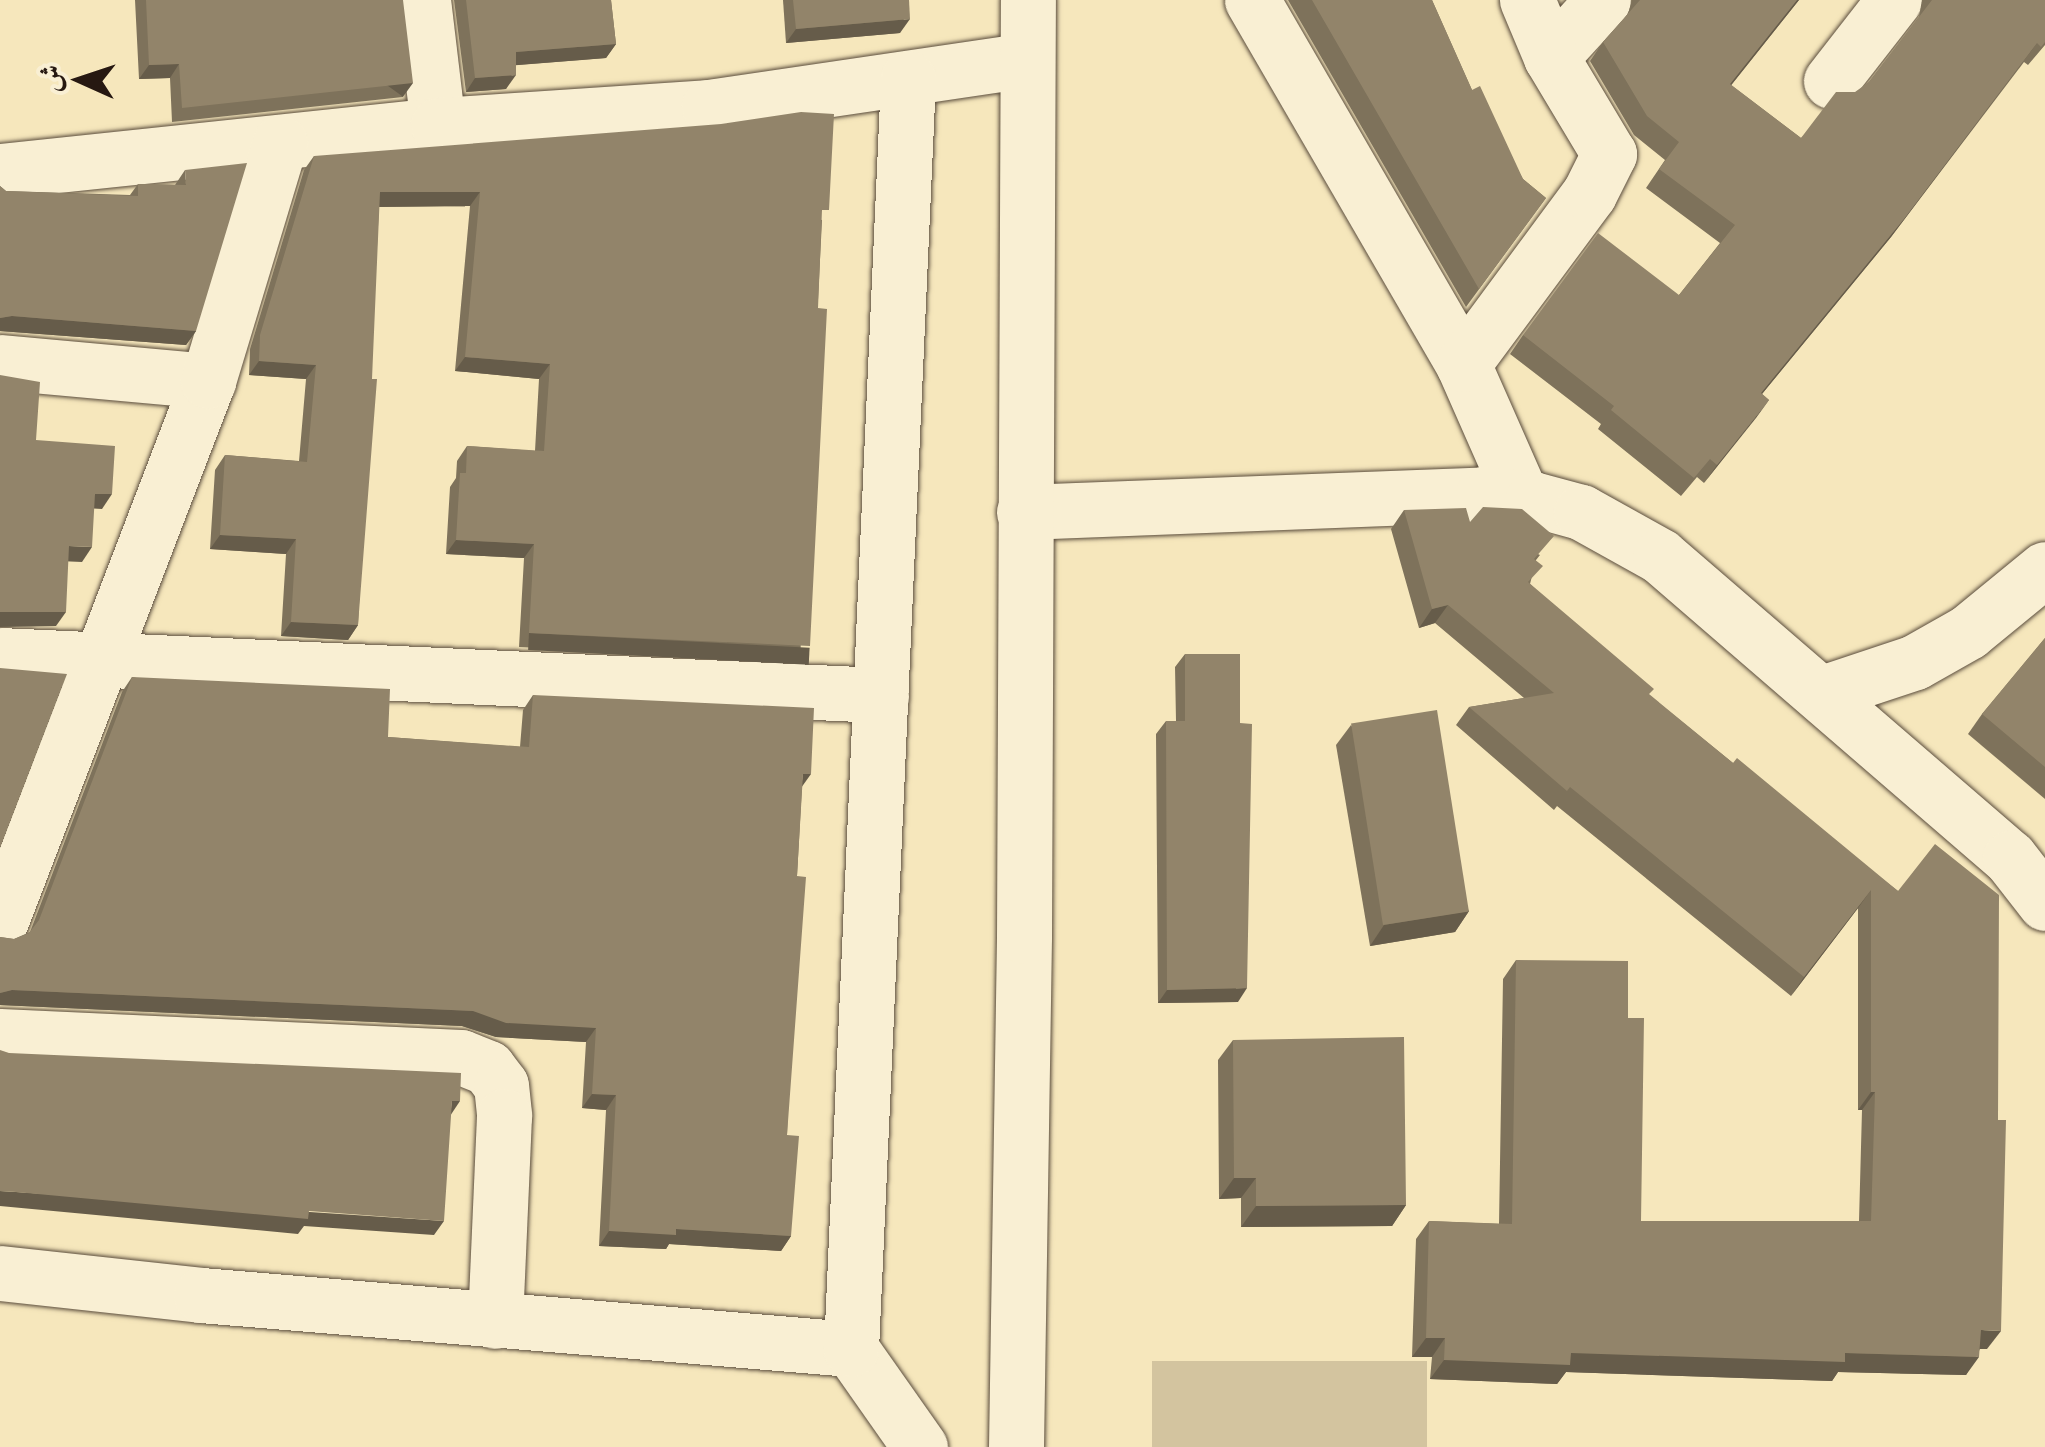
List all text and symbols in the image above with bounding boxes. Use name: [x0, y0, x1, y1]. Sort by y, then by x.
north arrow: [30, 30, 130, 130]
text: ش: [31, 64, 69, 93]

